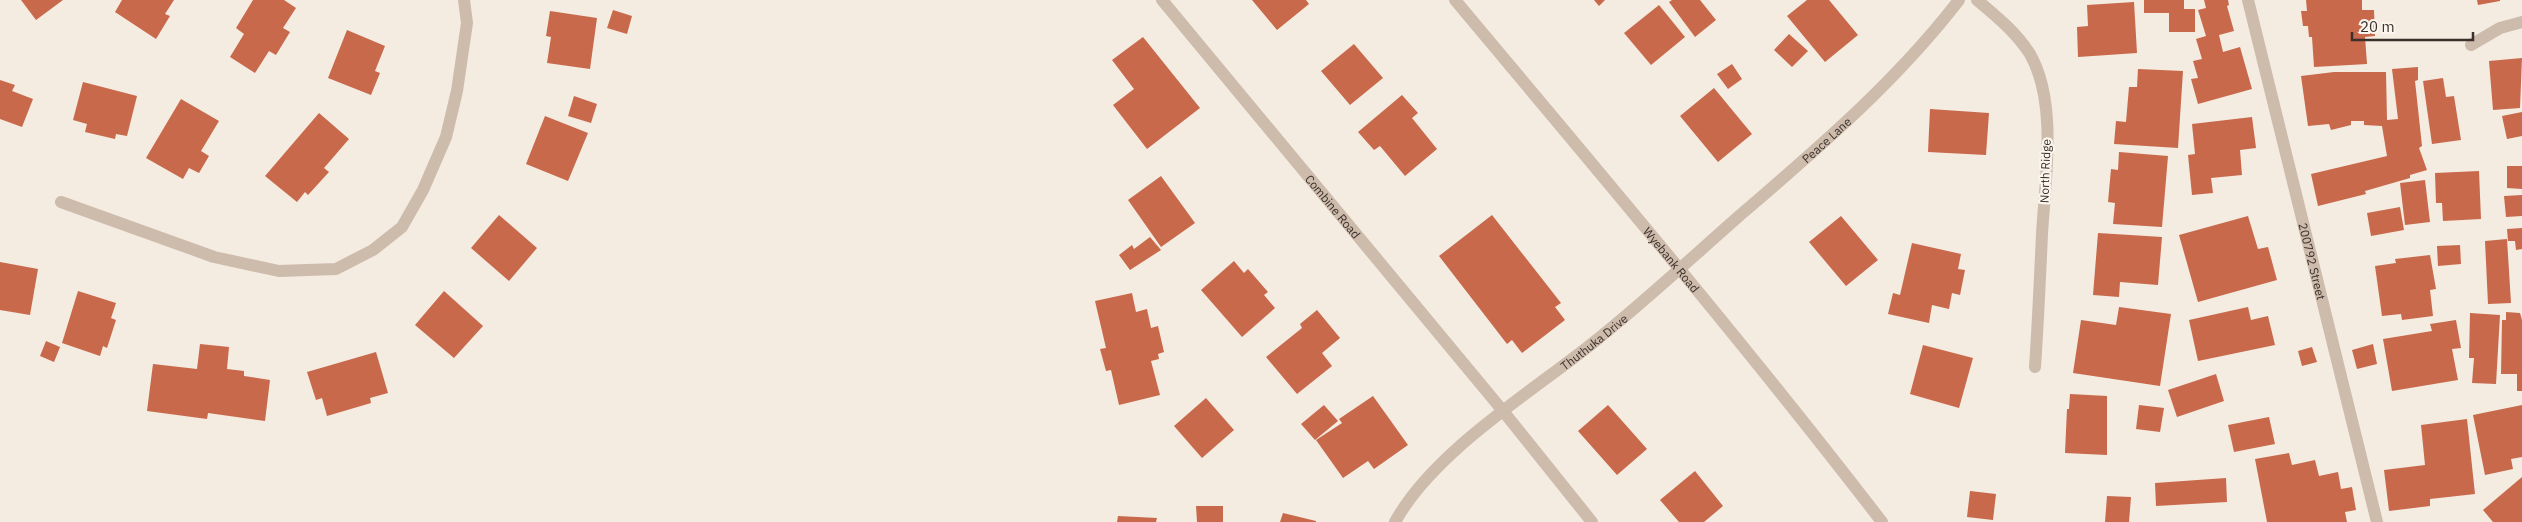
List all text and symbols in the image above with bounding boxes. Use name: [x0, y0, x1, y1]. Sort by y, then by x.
scale bar: [2352, 10, 2473, 42]
text: 20 m: [2360, 17, 2395, 36]
street label: Peace Lane: [1798, 113, 1854, 166]
street label: North Ridge: [2036, 138, 2054, 203]
street label: Combine Road: [1302, 171, 1364, 241]
street label: 200792 Street: [2296, 221, 2329, 301]
street label: Wyebank Road: [1640, 224, 1703, 295]
street label: Thuthuka Drive: [1557, 310, 1631, 373]

